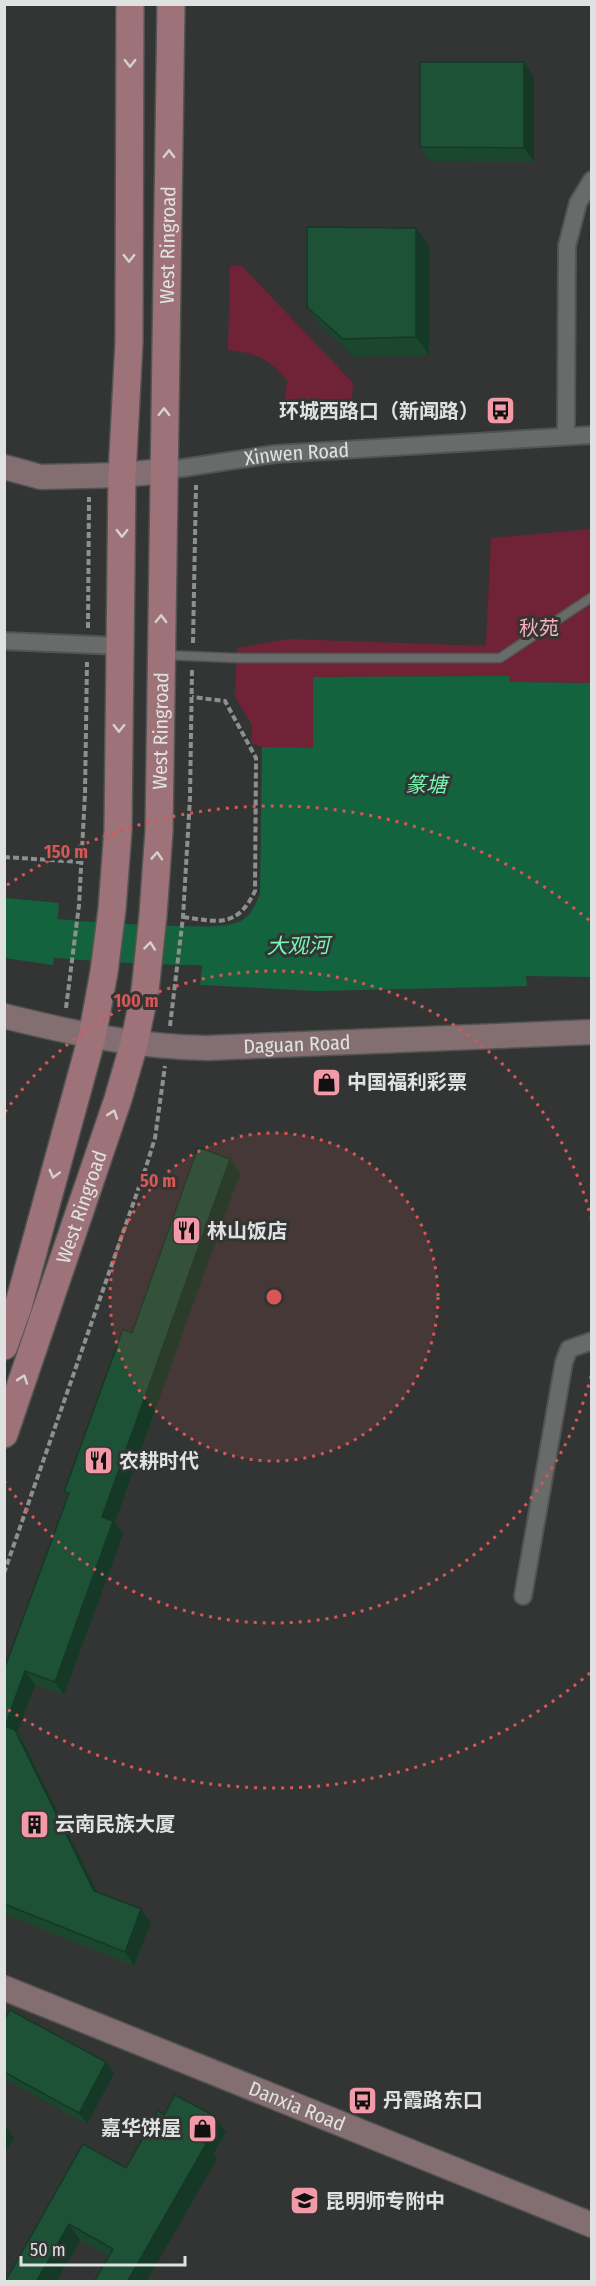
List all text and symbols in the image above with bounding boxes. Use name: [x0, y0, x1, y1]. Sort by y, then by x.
one-way arrow: [123, 58, 136, 67]
one-way arrow: [163, 150, 175, 159]
street label: West Ringroad: [155, 186, 180, 304]
one-way arrow: [123, 253, 135, 262]
bus stop icon: 环城西路口（新闻路）: [484, 395, 516, 427]
place label: 环城西路口（新闻路）: [279, 399, 479, 423]
one-way arrow: [158, 408, 170, 417]
street label: Xinwen Road: [243, 438, 350, 470]
one-way arrow: [115, 529, 128, 538]
one-way arrow: [155, 615, 167, 624]
park label: 秋苑: [519, 616, 559, 640]
street label: West Ringroad: [148, 672, 173, 790]
one-way arrow: [113, 724, 125, 733]
water label: 篆塘: [405, 772, 450, 798]
text: 150 m: [44, 841, 88, 863]
one-way arrow: [151, 852, 164, 861]
water label: 大观河: [266, 932, 334, 960]
one-way arrow: [143, 942, 156, 951]
text: 100 m: [114, 990, 158, 1012]
street label: Daguan Road: [243, 1030, 351, 1058]
shop icon: 中国福利彩票: [310, 1066, 342, 1098]
place label: 中国福利彩票: [347, 1070, 467, 1094]
one-way arrow: [106, 1110, 119, 1120]
street label: West Ringroad: [51, 1147, 112, 1266]
one-way arrow: [48, 1169, 61, 1179]
text: 50 m: [140, 1170, 176, 1192]
restaurant icon: 林山饭店: [170, 1215, 202, 1247]
place label: 林山饭店: [207, 1219, 287, 1243]
centre of rings: [264, 1287, 284, 1307]
one-way arrow: [16, 1374, 29, 1385]
restaurant icon: 农耕时代: [82, 1445, 114, 1477]
place label: 农耕时代: [119, 1449, 199, 1473]
building icon: 云南民族大厦: [18, 1808, 50, 1840]
place label: 云南民族大厦: [55, 1812, 175, 1836]
street label: Danxia Road: [245, 2076, 349, 2136]
bus stop icon: 丹霞路东口: [346, 2084, 378, 2116]
place label: 丹霞路东口: [383, 2088, 483, 2112]
shop icon: 嘉华饼屋: [186, 2112, 218, 2144]
place label: 嘉华饼屋: [101, 2116, 181, 2140]
school or university icon: 昆明师专附中: [288, 2185, 320, 2217]
place label: 昆明师专附中: [325, 2189, 445, 2213]
scale bar: [21, 2229, 184, 2267]
text: 50 m: [30, 2239, 66, 2261]

